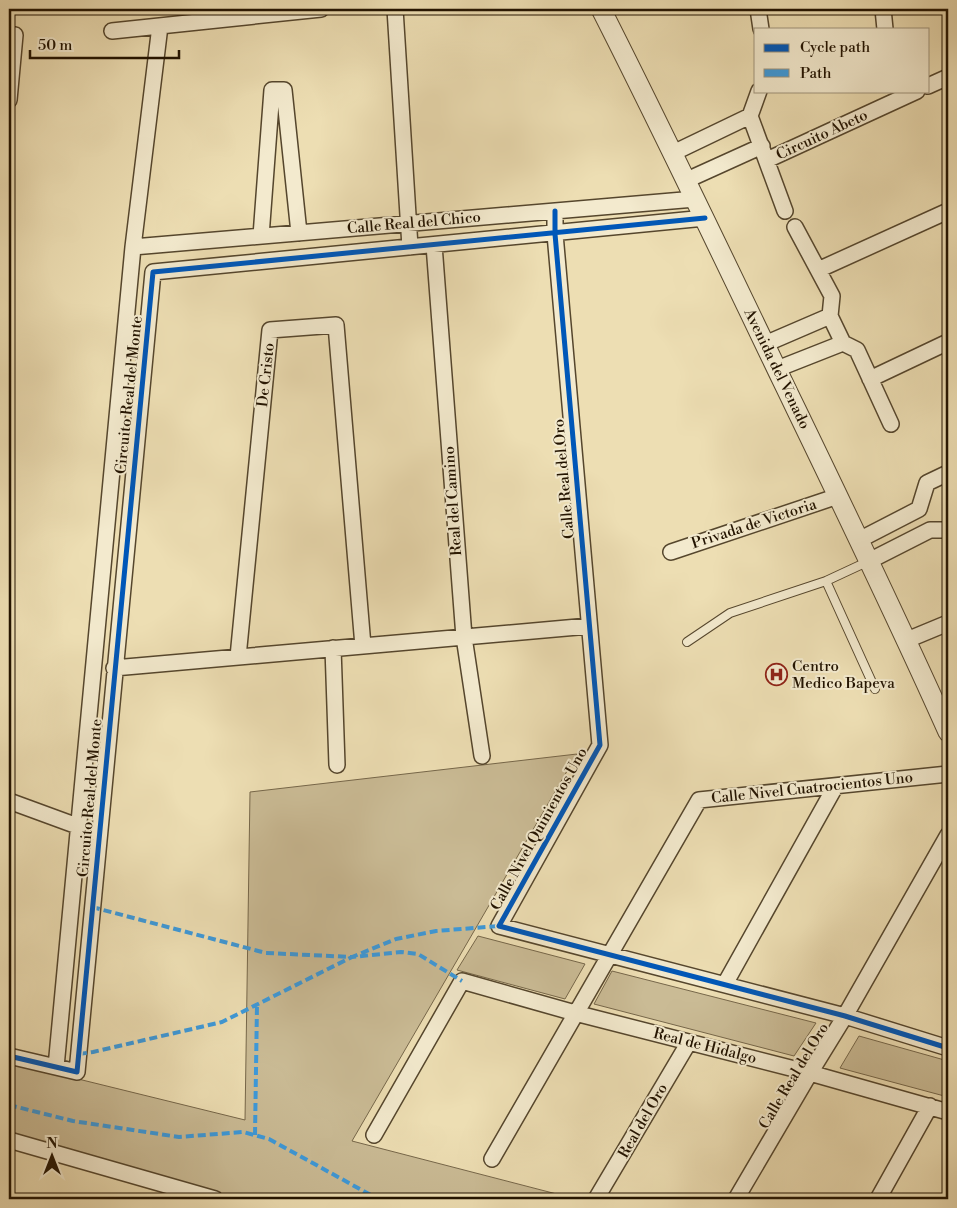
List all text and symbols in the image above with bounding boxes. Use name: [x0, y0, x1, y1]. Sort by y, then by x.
scale bar: [30, 28, 179, 60]
legend: [754, 28, 930, 92]
text: 50 m: [38, 36, 72, 55]
text: Cycle path: [800, 38, 870, 57]
text: Path: [800, 64, 832, 83]
street label: Circuito Abeto: [773, 106, 871, 164]
street label: Calle Real del Chico: [346, 208, 482, 238]
street label: Avenida del Venado: [739, 305, 814, 432]
street label: Circuito Real del Monte: [111, 315, 147, 475]
street label: De Cristo: [253, 342, 279, 408]
street label: Calle Real del Oro: [549, 418, 579, 540]
street label: Real del Camino: [440, 446, 466, 556]
street label: Privada de Victoria: [689, 495, 819, 553]
place label: Centro Medico Bapeva: [792, 657, 895, 693]
hospital icon: Centro Medico Bapeva: [764, 663, 788, 687]
street label: Circuito Real del Monte: [74, 718, 106, 878]
street label: Calle Nivel Quinientos Uno: [486, 744, 592, 914]
street label: Calle Nivel Cuatrocientos Uno: [710, 768, 914, 808]
street label: Calle Real del Oro: [755, 1019, 833, 1133]
street label: Real de Hidalgo: [651, 1024, 759, 1068]
street label: Real del Oro: [614, 1080, 672, 1162]
north arrow: [28, 1130, 78, 1180]
text: N: [46, 1135, 58, 1153]

